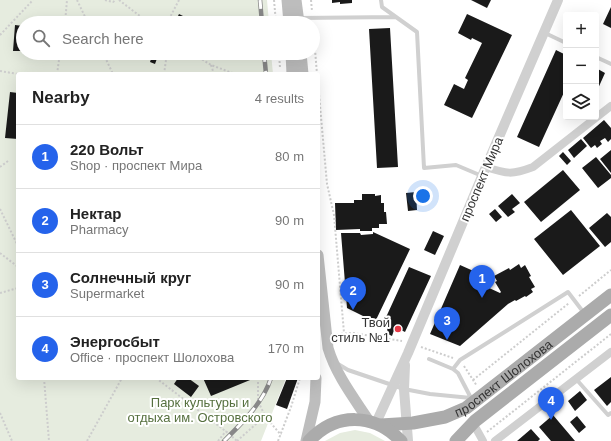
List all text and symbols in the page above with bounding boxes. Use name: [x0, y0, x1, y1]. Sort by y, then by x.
map controls: [563, 12, 599, 120]
button: +: [563, 12, 599, 48]
search box: [16, 16, 320, 60]
icon: search: [30, 27, 52, 49]
text: Search here: [62, 30, 144, 47]
button: −: [563, 48, 599, 84]
button: layers: [563, 84, 599, 120]
text: Nearby: [32, 88, 90, 107]
text: 4 results: [255, 91, 304, 106]
street label: проспект Мира: [457, 134, 506, 224]
text: 220 Вольт: [70, 141, 144, 158]
text: 1: [41, 149, 49, 164]
text: 80 m: [275, 149, 304, 164]
text: Shop · проспект Мира: [70, 158, 202, 173]
your location: [413, 186, 433, 206]
text: Нектар: [70, 205, 122, 222]
text: 2: [41, 213, 49, 228]
text: 90 m: [275, 213, 304, 228]
text: Pharmacy: [70, 222, 129, 237]
pin: 1: [469, 265, 495, 298]
text: Солнечный круг: [70, 269, 191, 286]
text: 3: [41, 277, 49, 292]
text: 90 m: [275, 277, 304, 292]
pin: 2: [340, 277, 366, 310]
text: Supermarket: [70, 286, 144, 301]
pin: 3: [434, 307, 460, 340]
place label: Твой стиль №1: [331, 315, 390, 345]
marker: Твой стиль №1: [393, 324, 403, 334]
text: Энергосбыт: [70, 333, 160, 350]
street label: проспект Шолохова: [452, 336, 556, 420]
text: 4: [41, 341, 49, 356]
text: 170 m: [268, 341, 304, 356]
text: Office · проспект Шолохова: [70, 350, 234, 365]
pin: 4: [538, 387, 564, 420]
park label: Парк культуры и отдыха им. Островского: [127, 395, 273, 425]

